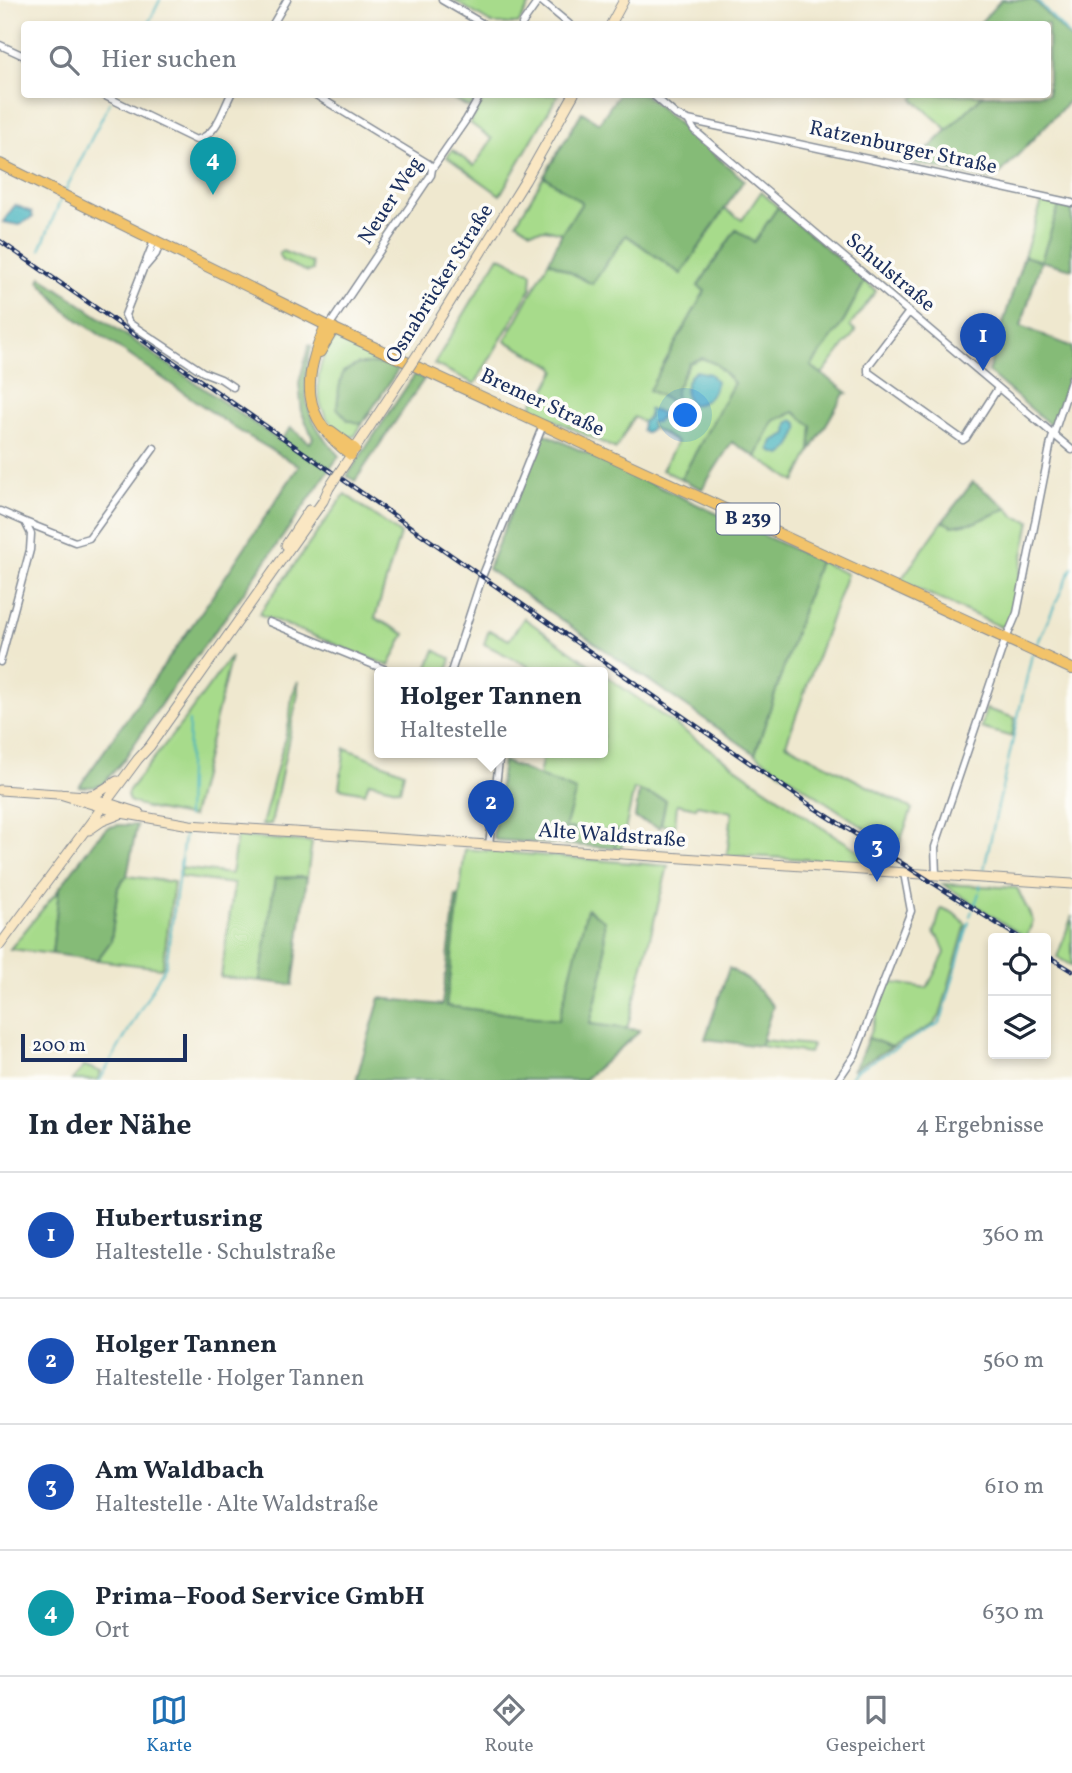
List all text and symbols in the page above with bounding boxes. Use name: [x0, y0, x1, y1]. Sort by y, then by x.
search box: [21, 21, 1051, 98]
icon: search: [45, 41, 83, 79]
text: Hier suchen: [101, 42, 237, 78]
street label: Ratzenburger Straße: [806, 114, 1000, 182]
pin: 4: [190, 137, 236, 195]
street label: Neuer Weg: [352, 151, 430, 251]
street label: Osnabrücker Straße: [379, 199, 501, 369]
street label: Schulstraße: [839, 227, 941, 319]
pin: 1: [960, 313, 1006, 371]
street label: Bremer Straße: [475, 362, 609, 444]
your location: [668, 398, 702, 432]
road number: B 239: [716, 504, 780, 534]
popup: [374, 667, 608, 758]
text: Holger Tannen: [400, 679, 582, 715]
text: Haltestelle: [400, 715, 508, 747]
pin: 2: [468, 780, 514, 838]
street label: Alte Waldstraße: [537, 816, 687, 856]
pin: 3: [854, 824, 900, 882]
map controls: [988, 933, 1051, 1059]
button: locate: [988, 933, 1051, 996]
button: layers: [988, 996, 1051, 1059]
scale bar: [21, 1031, 187, 1063]
text: 200 m: [32, 1033, 86, 1059]
text: In der Nähe: [28, 1105, 192, 1147]
text: 4 Ergebnisse: [916, 1110, 1044, 1142]
text: Hubertusring: [95, 1201, 263, 1237]
text: 1: [46, 1219, 56, 1251]
text: 360 m: [982, 1219, 1044, 1251]
text: Haltestelle · Schulstraße: [95, 1237, 336, 1269]
text: Holger Tannen: [95, 1327, 277, 1363]
text: 2: [45, 1345, 57, 1377]
text: 560 m: [983, 1345, 1044, 1377]
text: Haltestelle · Holger Tannen: [95, 1363, 364, 1395]
text: Am Waldbach: [95, 1453, 264, 1489]
text: 3: [45, 1471, 57, 1503]
text: 610 m: [985, 1471, 1044, 1503]
text: Haltestelle · Alte Waldstraße: [95, 1489, 379, 1521]
text: Prima–Food Service GmbH: [95, 1579, 425, 1615]
text: 4: [44, 1597, 58, 1629]
text: 630 m: [983, 1597, 1044, 1629]
text: Ort: [95, 1615, 130, 1647]
tab: Karte: [146, 1691, 192, 1759]
tab: Route: [485, 1691, 534, 1759]
tab: Gespeichert: [826, 1691, 926, 1759]

